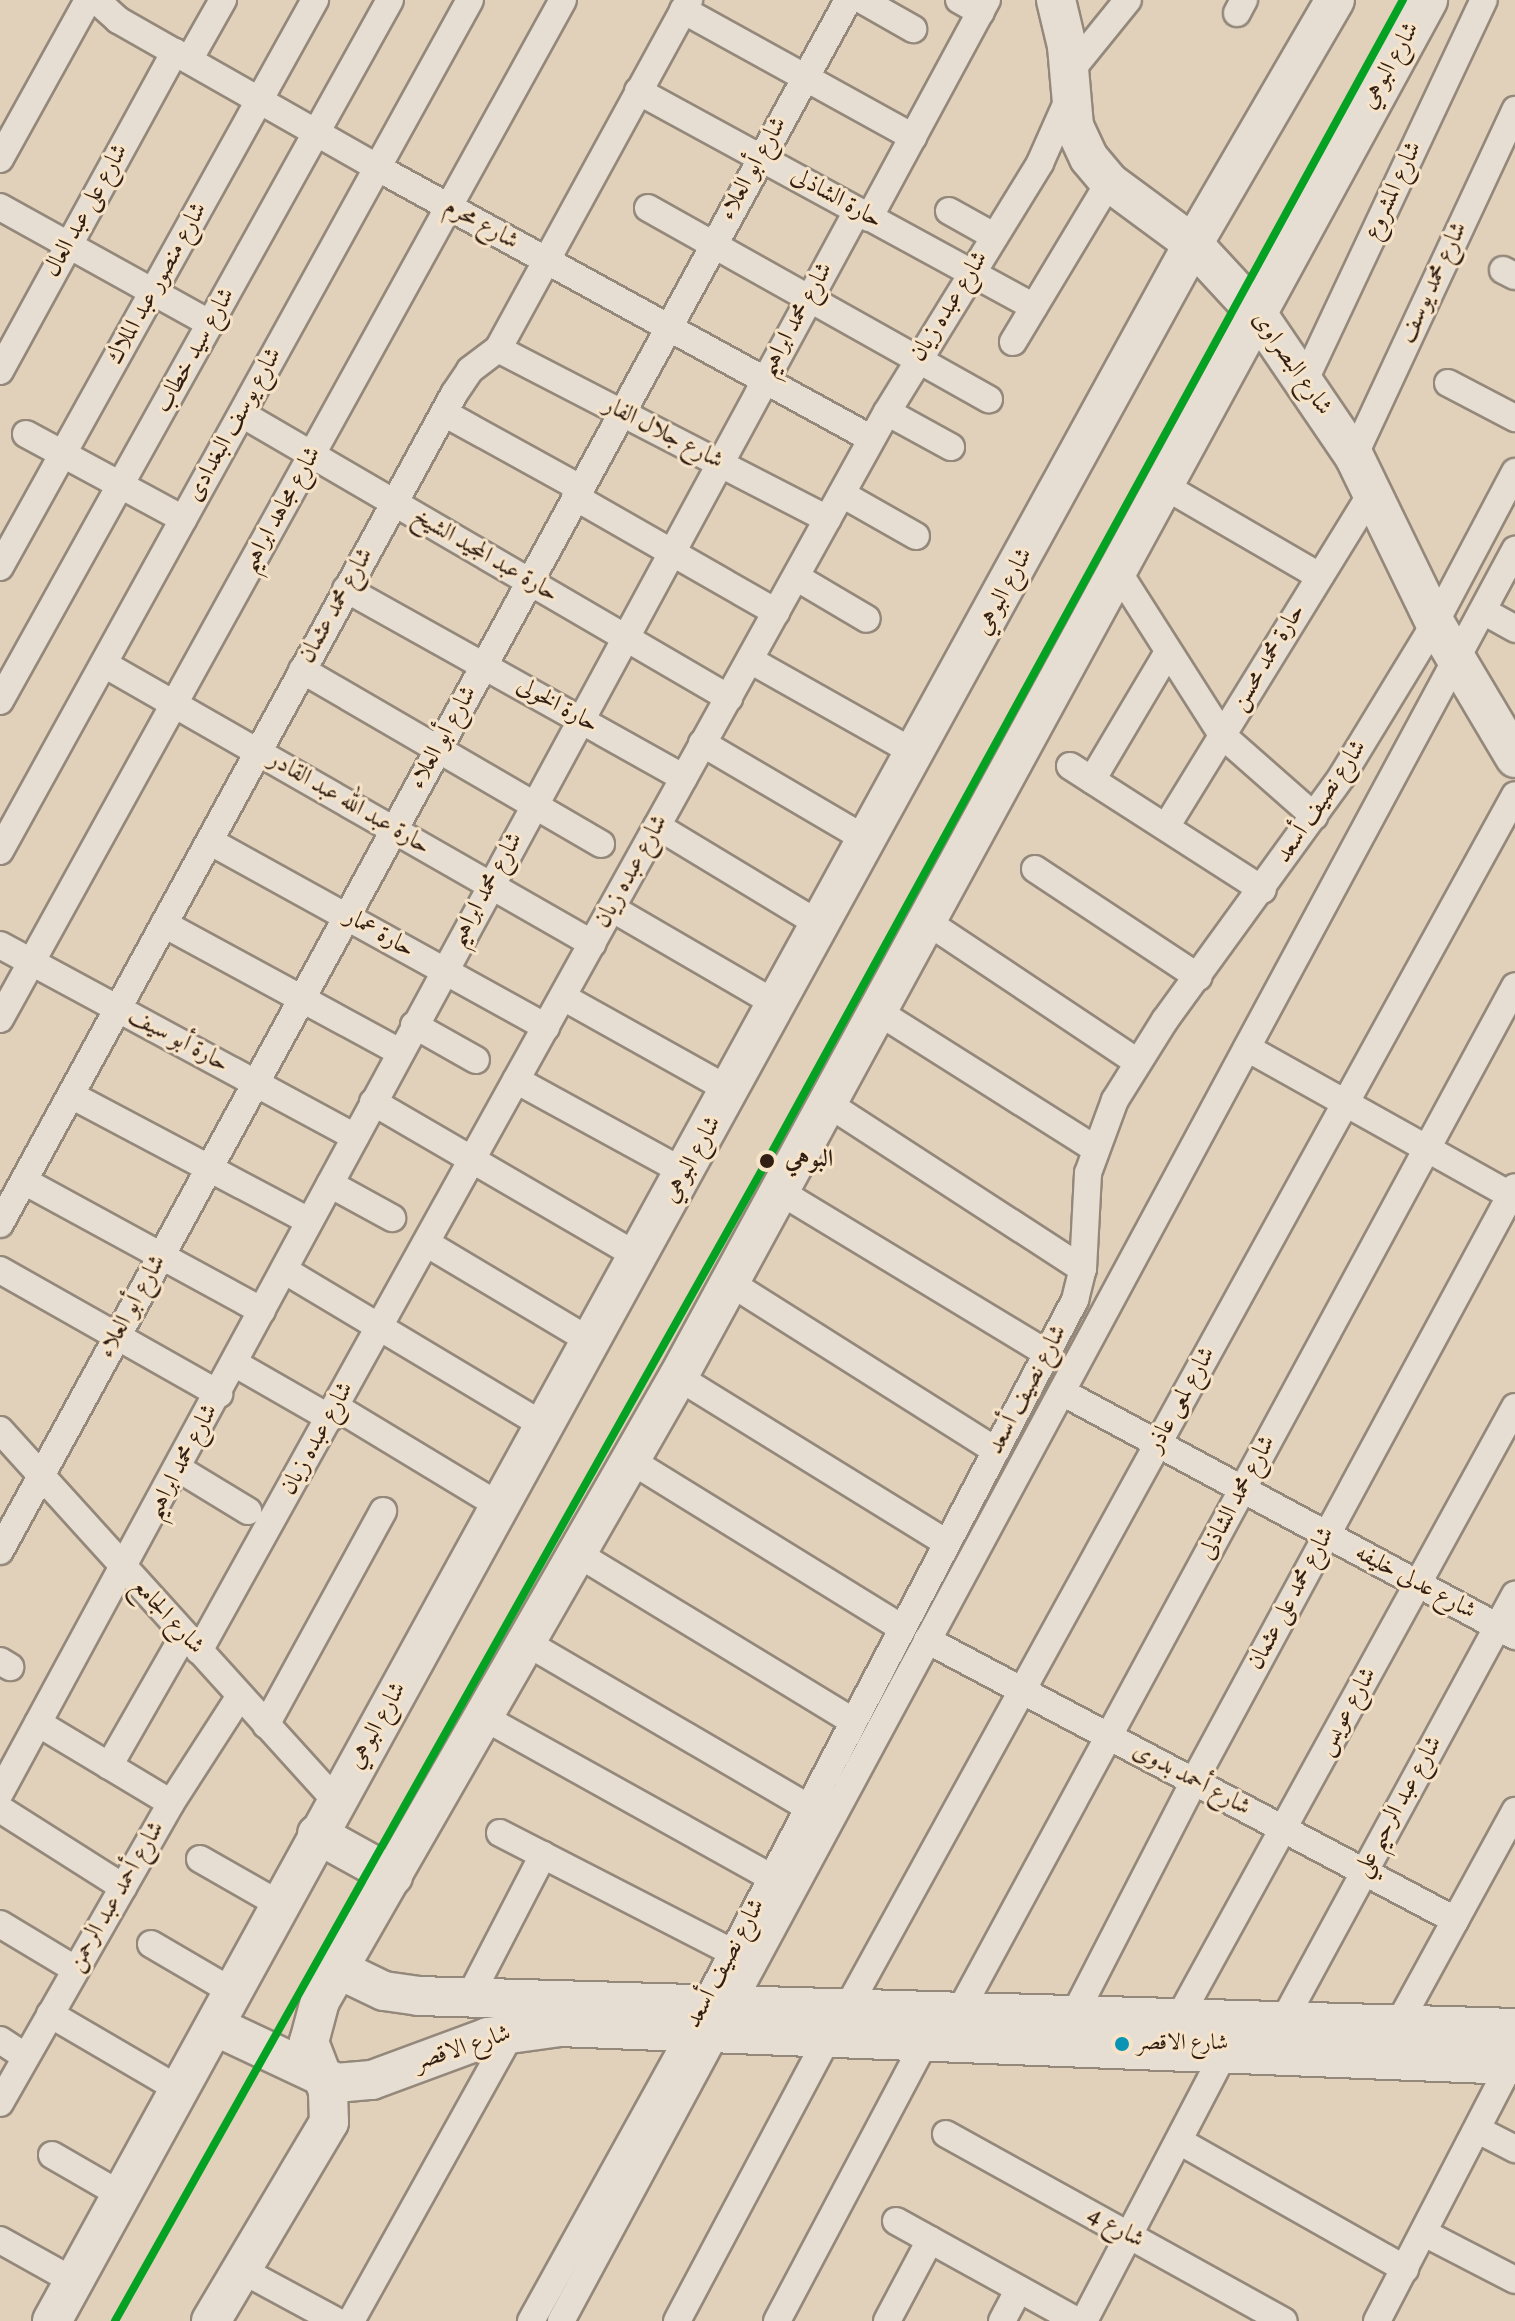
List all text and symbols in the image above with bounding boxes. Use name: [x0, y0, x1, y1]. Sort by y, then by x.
street label: شارع البوهي: [1355, 18, 1427, 114]
street label: شارع أبو العلاء: [714, 112, 794, 226]
street label: شارع المشروع: [1359, 137, 1429, 245]
street label: شارع على عبد العال: [38, 139, 136, 283]
street label: حارة الشاذلى: [785, 162, 887, 236]
street label: شارع محرم: [439, 193, 523, 257]
street label: شارع منصور عبد الملاك: [101, 198, 215, 370]
street label: شارع محمد يوسف: [1393, 218, 1475, 348]
street label: شارع عبده زيان: [905, 246, 995, 368]
street label: شارع محمد ابراهيم: [754, 258, 840, 382]
street label: شارع سيد خطاب: [150, 283, 242, 419]
street label: شارع البصراوى: [1245, 306, 1337, 422]
street label: شارع يوسف البغدادى: [181, 343, 289, 507]
street label: شارع جلال الفار: [598, 392, 728, 476]
street label: شارع مجاهد ابراهيم: [236, 442, 328, 578]
street label: حارة عبد المجيد الشيخ: [407, 503, 563, 609]
street label: شارع محمد عثمان: [293, 543, 381, 669]
street label: شارع البوهي: [970, 543, 1040, 641]
street label: حارة محمد محسن: [1226, 599, 1312, 717]
street label: حارة الخولى: [511, 672, 603, 740]
street label: شارع أبو العلاء: [404, 681, 484, 795]
street label: شارع نصيف أسعد: [1270, 735, 1374, 869]
street label: حارة عبد الله عبد القادر: [263, 746, 435, 862]
street label: شارع عبده زيان: [589, 810, 675, 934]
street label: شارع محمد ابراهيم: [444, 828, 530, 952]
street label: حارة عمار: [339, 903, 419, 965]
street label: حارة أبو سيف: [123, 1002, 233, 1080]
street label: شارع البوهي: [657, 1112, 729, 1208]
place label: البوهي: [785, 1147, 833, 1175]
marker: البوهي: [756, 1150, 778, 1172]
street label: شارع أبو العلاء: [93, 1250, 173, 1364]
street label: شارع نصيف أسعد: [982, 1320, 1074, 1460]
street label: شارع لمعى عاذر: [1141, 1342, 1223, 1458]
street label: شارع عبده زيان: [275, 1377, 361, 1501]
street label: شارع محمد ابراهيم: [141, 1400, 225, 1524]
street label: شارع محمد الشاذلى: [1193, 1431, 1283, 1565]
street label: شارع محمد على عثمان: [1242, 1523, 1342, 1675]
street label: شارع عدلى خليفه: [1350, 1539, 1480, 1627]
street label: شارع الجامع: [125, 1573, 209, 1661]
street label: شارع عويس: [1312, 1663, 1384, 1761]
street label: شارع البوهي: [342, 1678, 414, 1774]
street label: شارع عبد الرحيم علي: [1348, 1732, 1450, 1882]
street label: شارع أحمد بدوى: [1127, 1737, 1255, 1823]
street label: شارع أحمد عبد الرحمن: [62, 1817, 172, 1977]
street label: شارع نصيف أسعد: [680, 1894, 772, 2034]
street label: شارع الاقصر: [411, 2020, 515, 2078]
place label: شارع الاقصر: [1137, 2031, 1228, 2057]
marker: شارع الاقصر: [1114, 2036, 1130, 2052]
street label: شارع 4: [1081, 2201, 1149, 2255]

